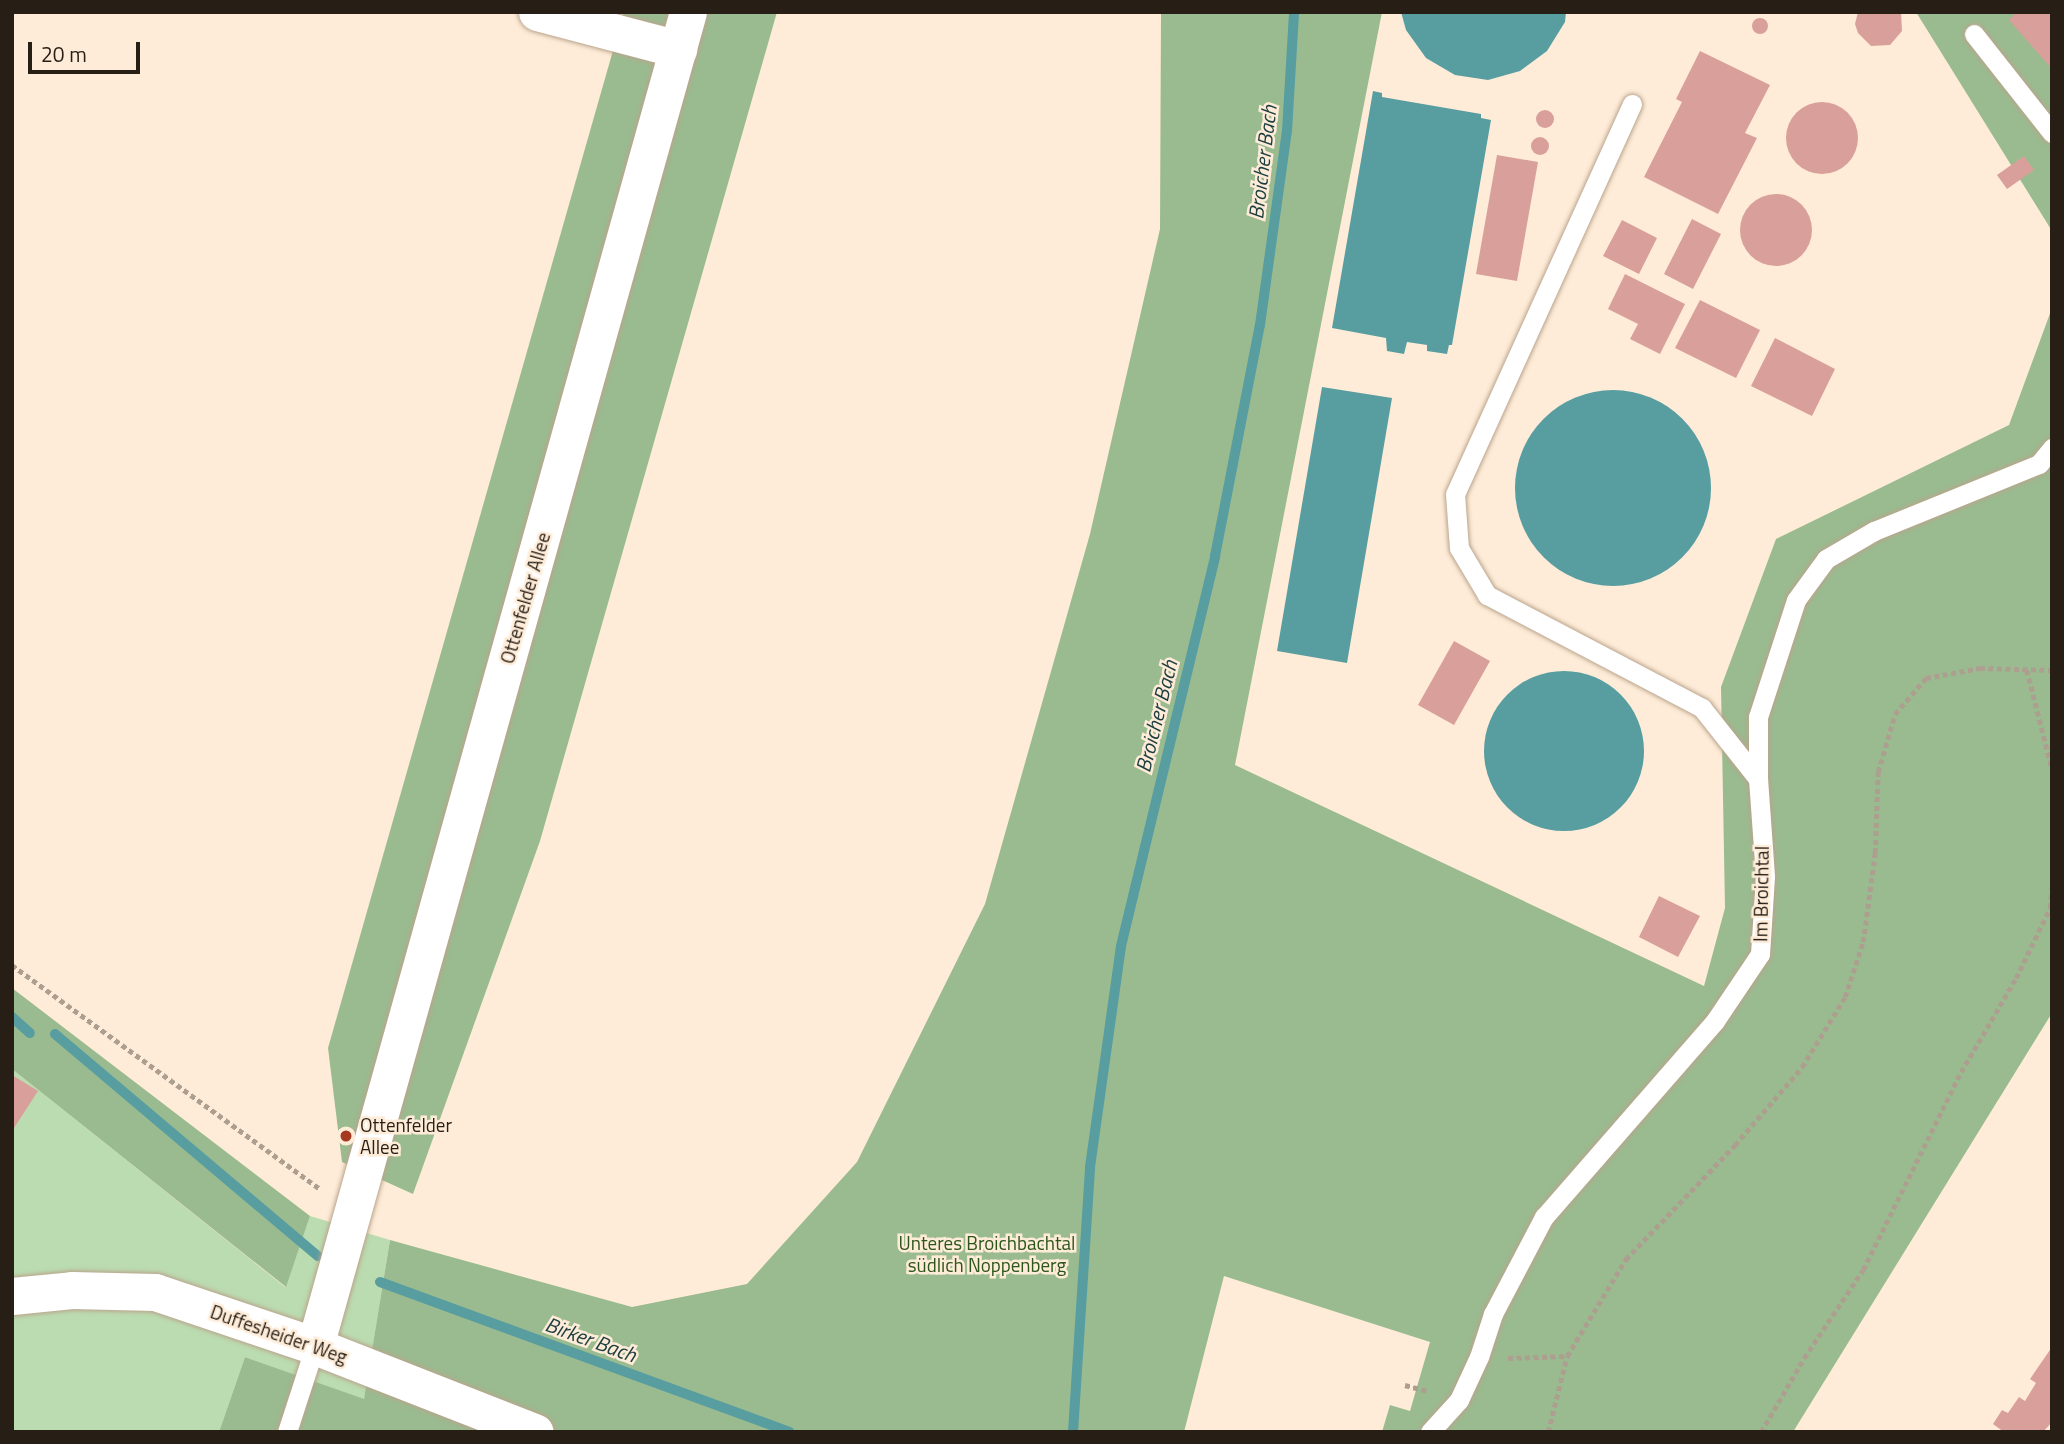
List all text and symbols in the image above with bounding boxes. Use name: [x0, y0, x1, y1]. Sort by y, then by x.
scale bar: [32, 28, 144, 72]
text: 20 m: [41, 38, 87, 70]
water label: Broicher Bach: [1243, 104, 1281, 220]
street label: Ottenfelder Allee: [495, 530, 555, 666]
water label: Broicher Bach: [1130, 657, 1182, 775]
street label: Im Broichtal: [1749, 846, 1773, 942]
place label: Ottenfelder Allee: [360, 1114, 452, 1158]
marker: Ottenfelder Allee: [338, 1128, 354, 1144]
park label: Unteres Broichbachtal südlich Noppenberg: [899, 1232, 1075, 1276]
street label: Duffesheider Weg: [208, 1300, 350, 1368]
water label: Birker Bach: [542, 1311, 640, 1367]

